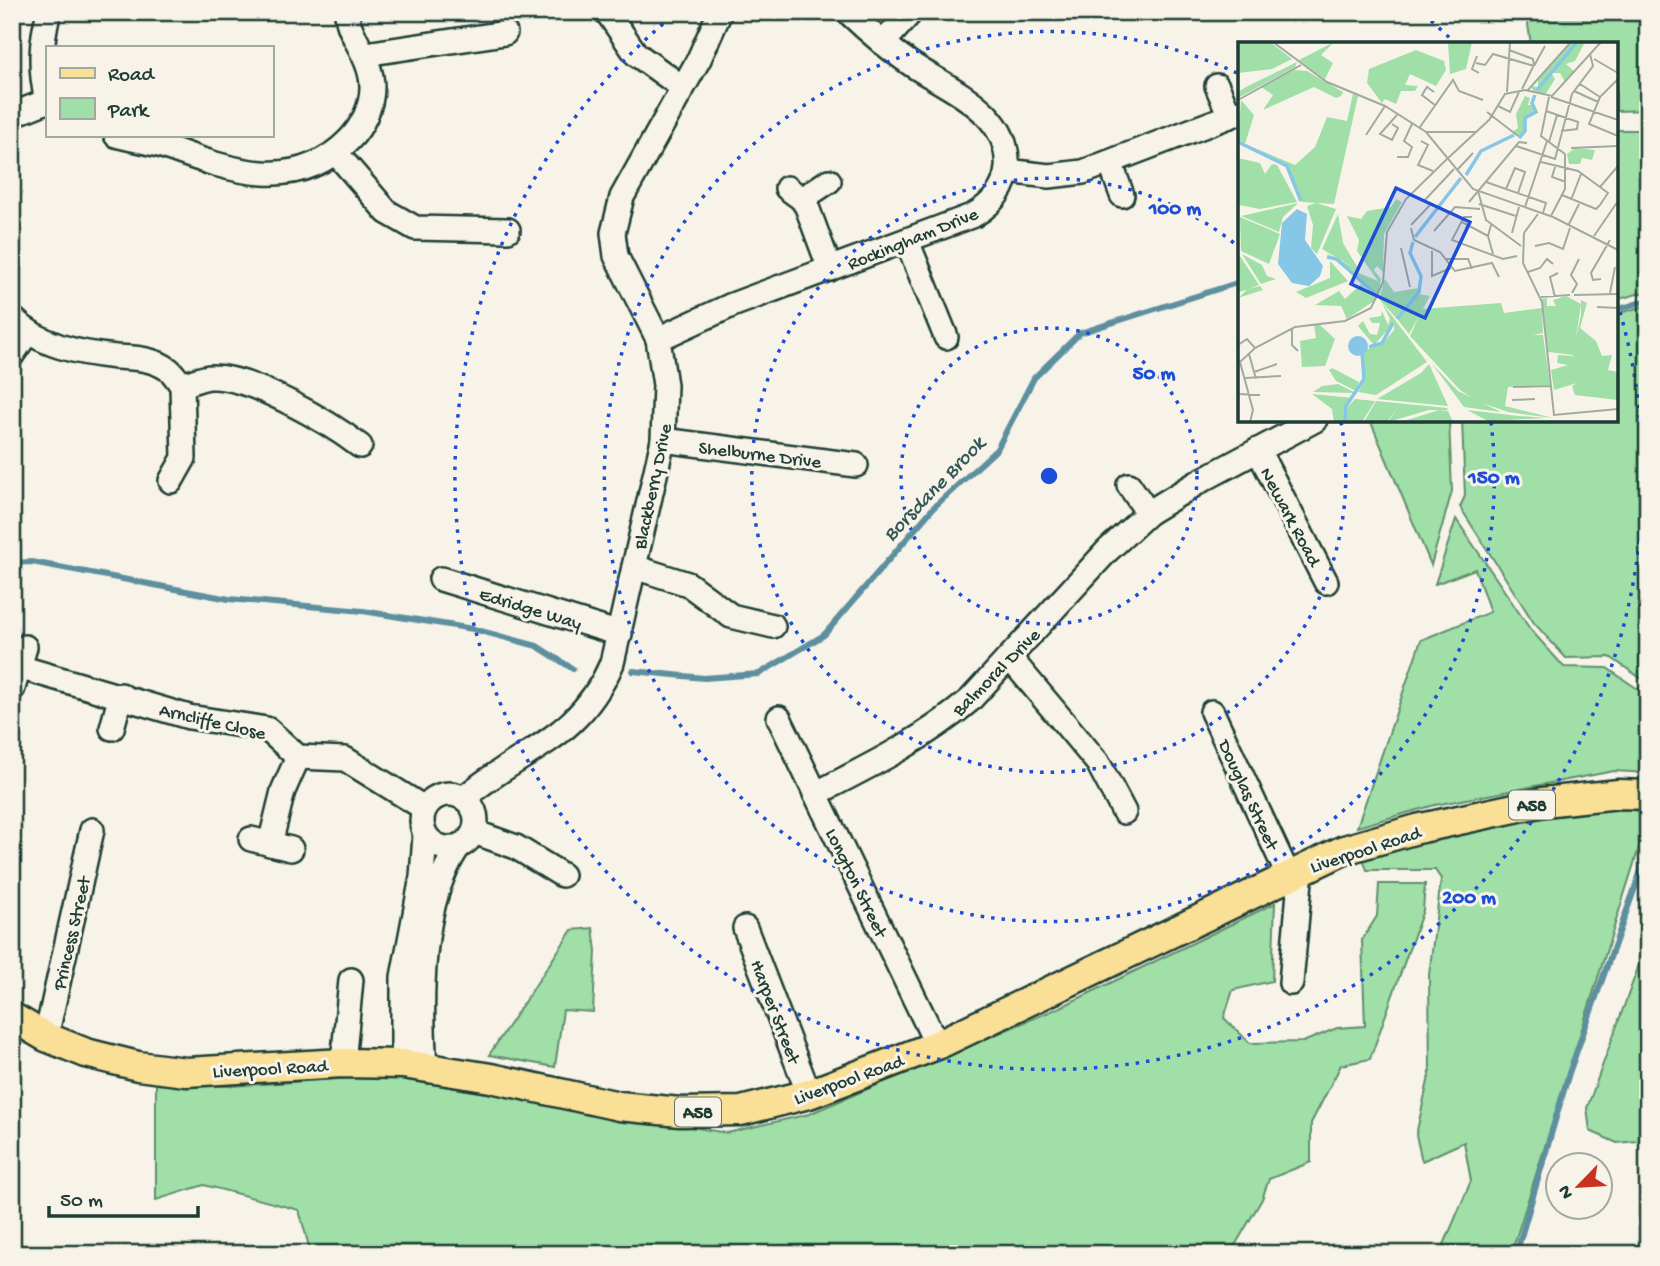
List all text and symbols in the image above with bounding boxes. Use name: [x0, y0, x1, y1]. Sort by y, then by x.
inset map: [1238, 42, 1618, 422]
legend: [46, 46, 273, 136]
text: Road: [108, 64, 156, 89]
text: Park: [107, 100, 151, 125]
text: 100 m: [1148, 198, 1201, 223]
street label: Rockingham Drive: [845, 204, 982, 277]
text: 50 m: [1133, 363, 1176, 388]
street label: Blackberry Drive: [630, 422, 679, 553]
water label: Borsdane Brook: [879, 431, 994, 548]
street label: Shelburne Drive: [697, 438, 822, 475]
centre of rings: [1037, 464, 1061, 488]
street label: Newark Road: [1253, 464, 1325, 573]
text: 150 m: [1467, 467, 1520, 492]
street label: Edridge Way: [476, 584, 585, 637]
street label: Balmoral Drive: [948, 624, 1046, 723]
street label: Arncliffe Close: [157, 700, 268, 747]
street label: Douglas Street: [1210, 735, 1283, 856]
road number: A58: [1509, 790, 1555, 820]
street label: Liverpool Road: [1308, 822, 1426, 880]
street label: Longton Street: [819, 825, 892, 944]
street label: Princess Street: [49, 873, 98, 994]
text: 200 m: [1442, 887, 1496, 912]
street label: Harper Street: [743, 957, 805, 1069]
street label: Liverpool Road: [791, 1050, 909, 1112]
street label: Liverpool Road: [212, 1056, 330, 1085]
road number: A58: [675, 1098, 721, 1126]
north arrow: [1544, 1150, 1614, 1220]
scale bar: [49, 1175, 198, 1219]
text: N: [1554, 1181, 1580, 1202]
text: 50 m: [60, 1190, 103, 1215]

